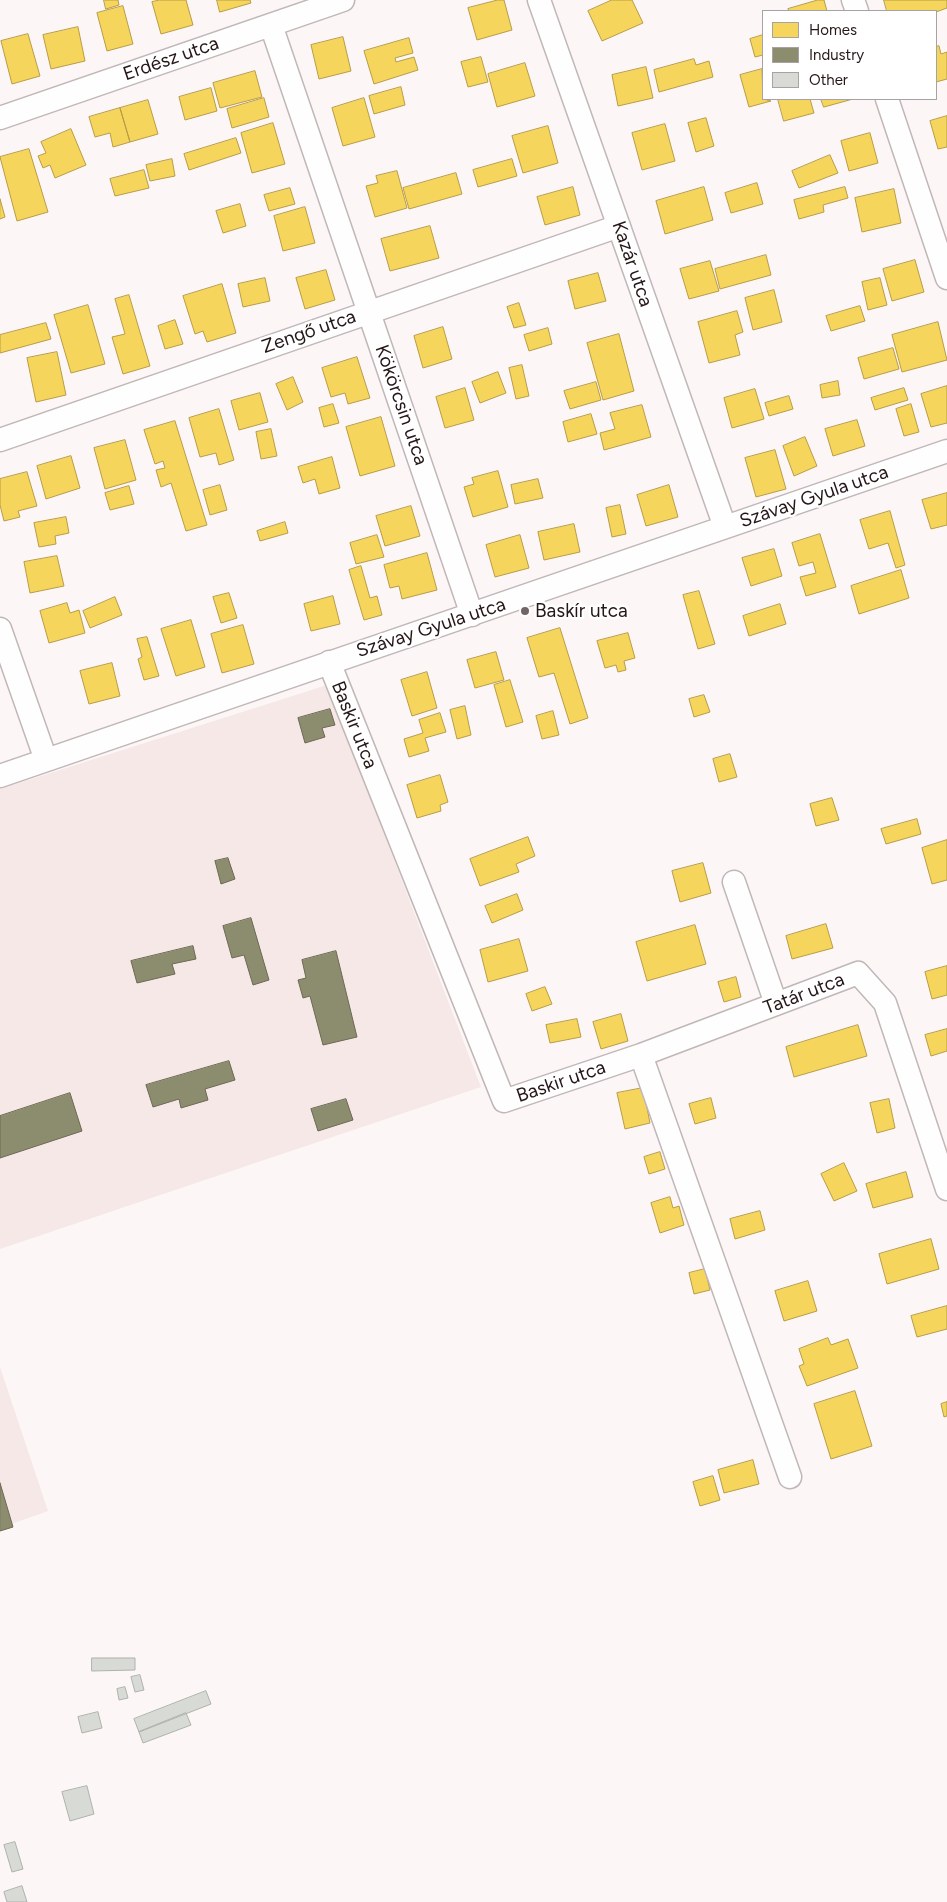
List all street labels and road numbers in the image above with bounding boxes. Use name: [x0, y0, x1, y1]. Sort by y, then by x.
street label: Erdész utca: [120, 32, 222, 86]
street label: Kazár utca: [607, 218, 657, 310]
street label: Zengő utca: [259, 305, 359, 359]
street label: Kökörcsin utca: [370, 342, 432, 468]
street label: Szávay Gyula utca: [737, 461, 891, 533]
street label: Szávay Gyula utca: [353, 593, 509, 663]
street label: Baskir utca: [326, 678, 382, 772]
street label: Tatár utca: [760, 968, 848, 1020]
street label: Baskir utca: [514, 1056, 608, 1108]

